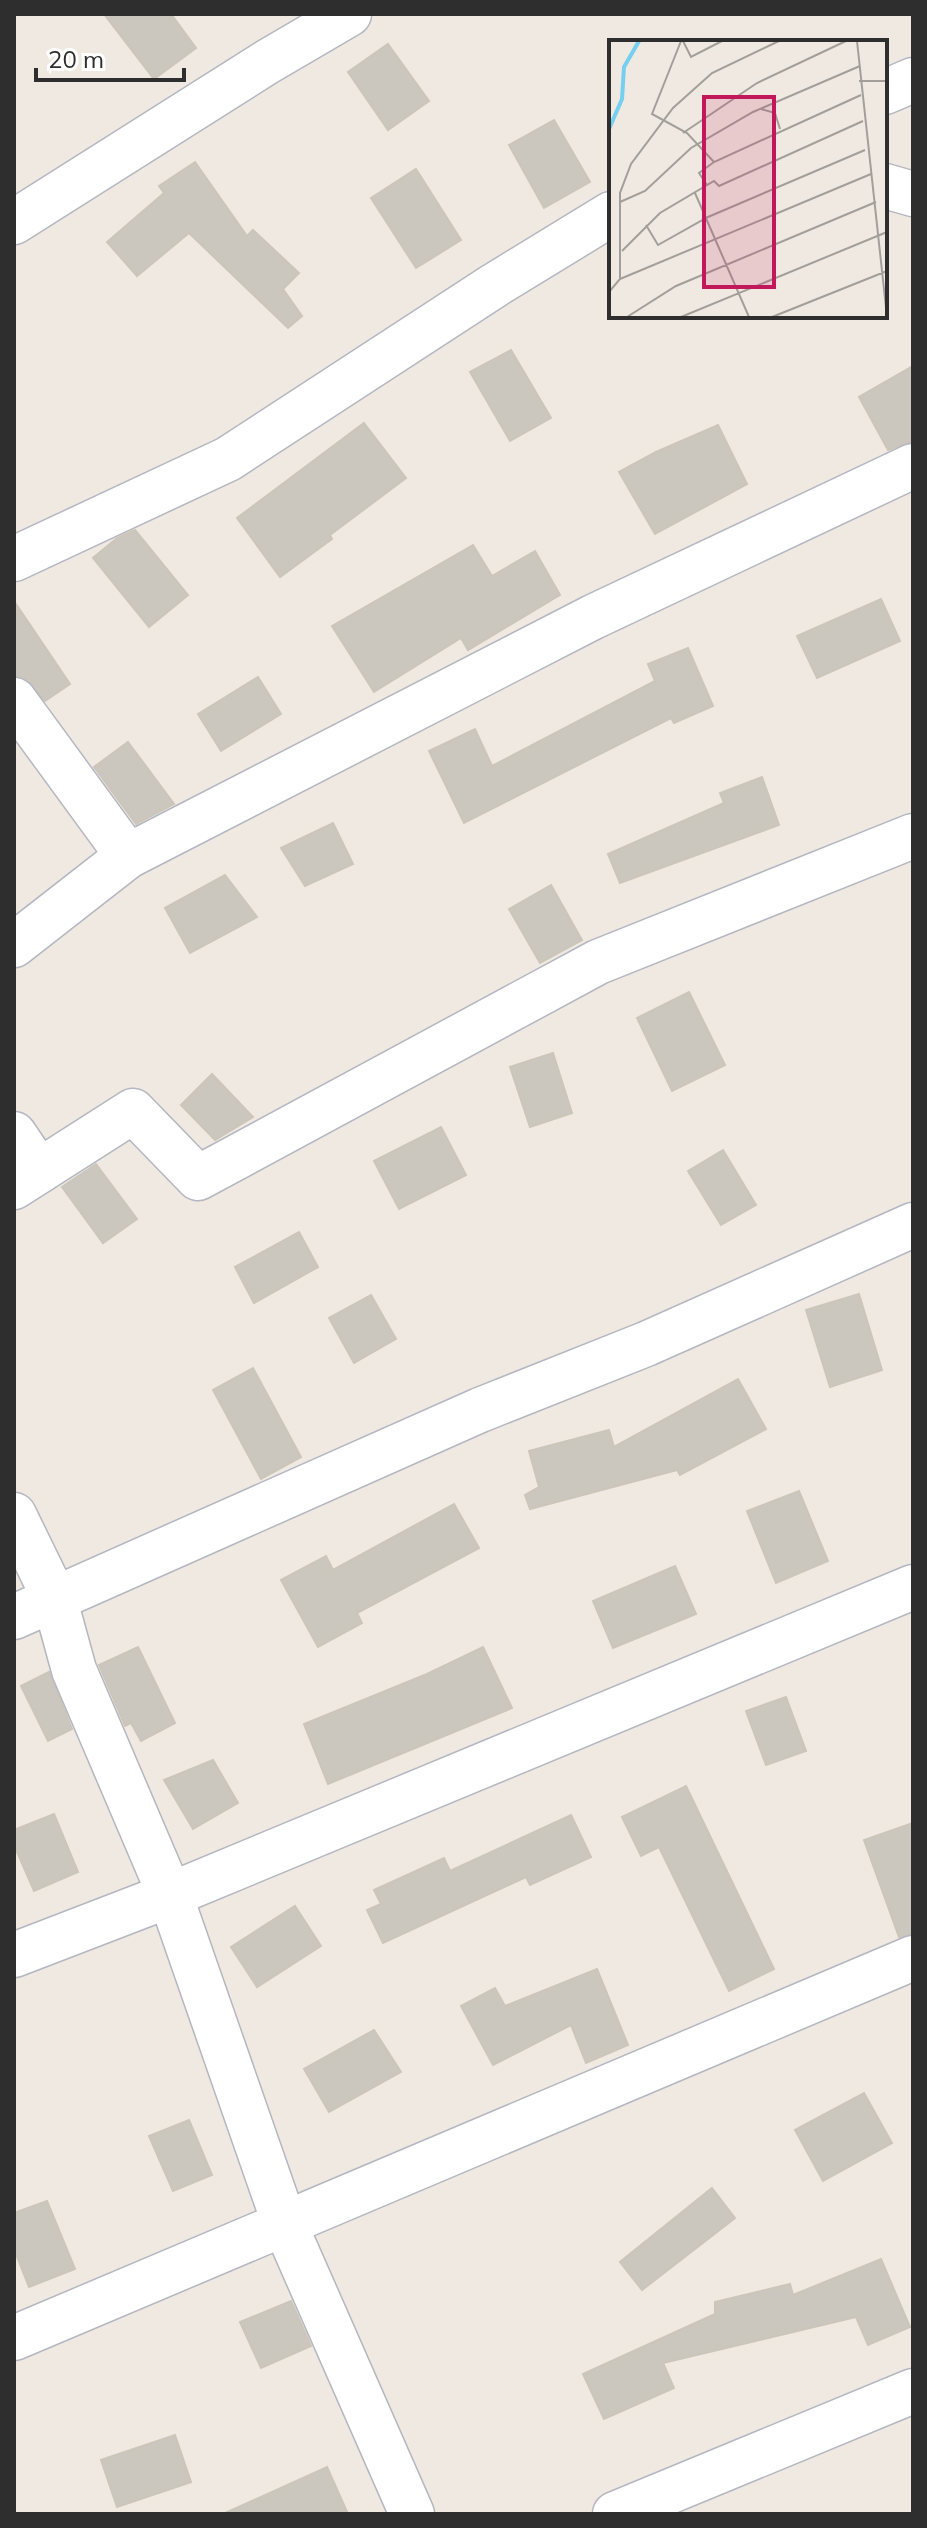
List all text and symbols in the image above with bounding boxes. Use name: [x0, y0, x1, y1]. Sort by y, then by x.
scale bar: [36, 32, 184, 82]
inset map: [609, 40, 887, 318]
text: 20 m: [48, 44, 104, 74]

